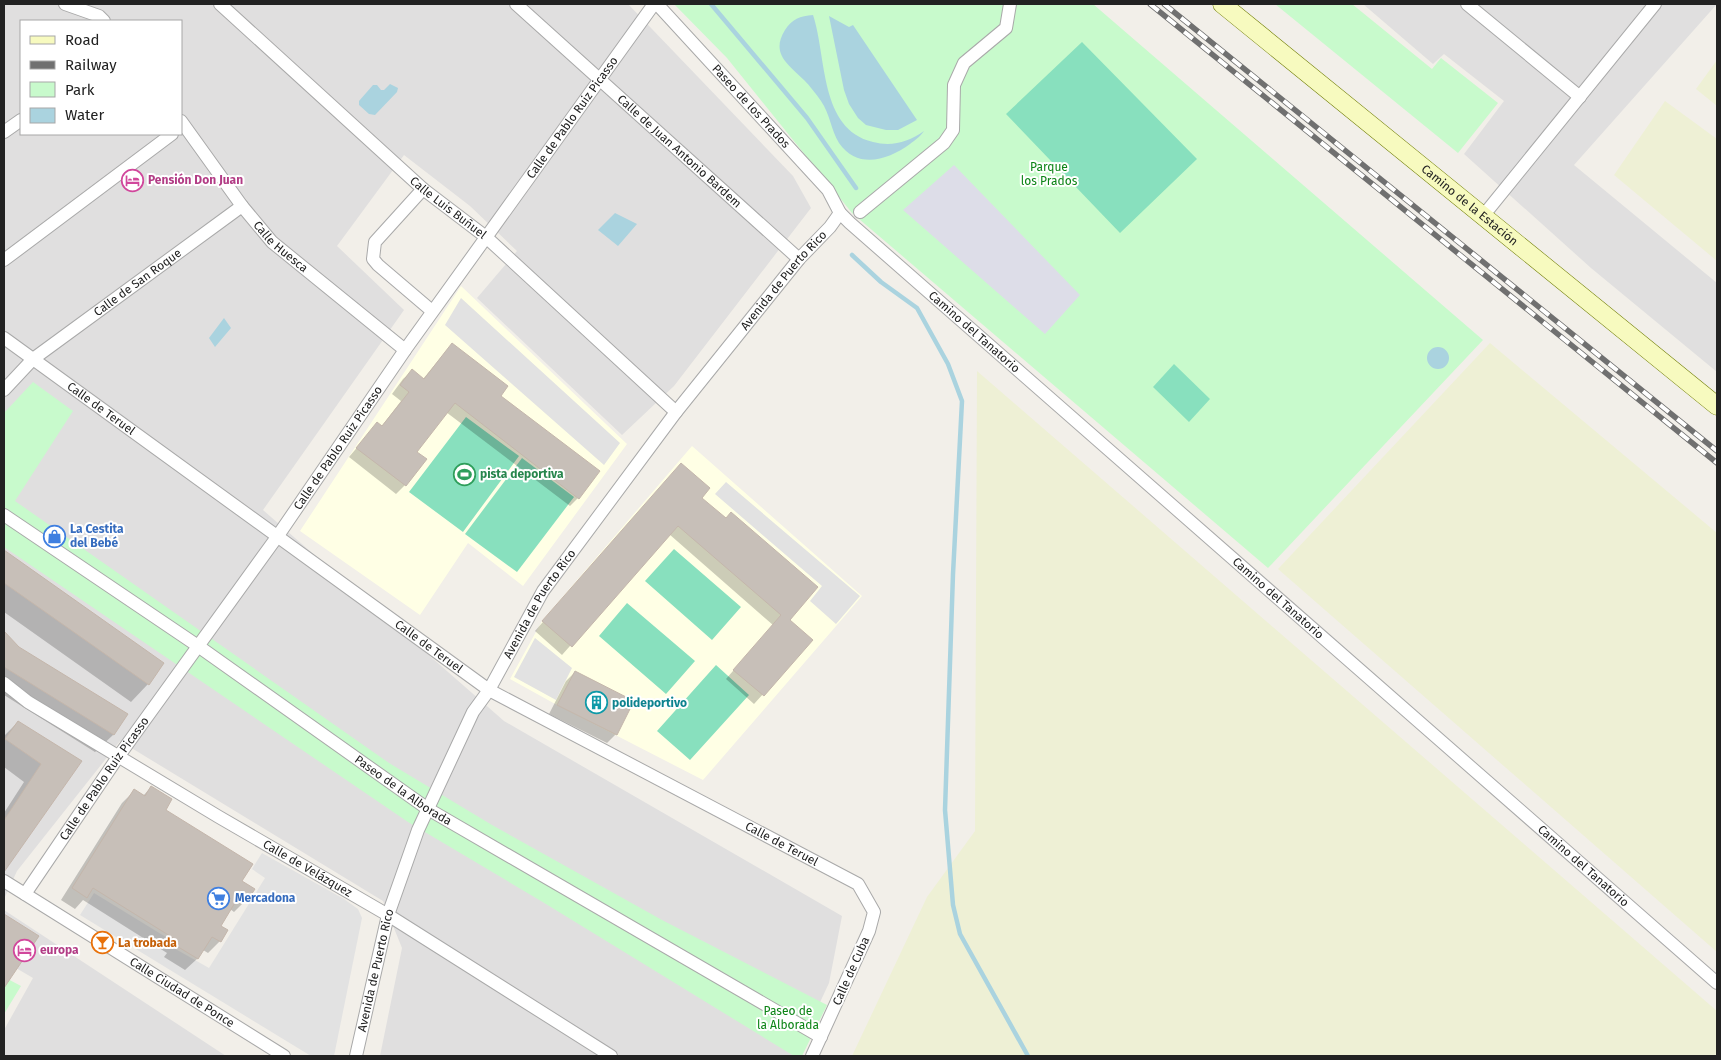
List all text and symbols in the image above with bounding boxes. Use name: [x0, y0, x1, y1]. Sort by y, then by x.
legend: [20, 20, 182, 135]
text: Road: [65, 31, 100, 49]
street label: Calle de Pablo Ruiz Picasso: [524, 54, 621, 181]
text: Railway: [65, 56, 117, 74]
street label: Paseo de los Prados: [709, 62, 793, 151]
text: Park: [65, 81, 95, 99]
street label: Calle de Juan Antonio Bardem: [615, 92, 744, 211]
text: Water: [65, 106, 104, 124]
park label: Parque los Prados: [1021, 160, 1078, 188]
street label: Camino de la Estación: [1419, 162, 1521, 248]
hotel icon: Pensión Don Juan: [120, 168, 144, 192]
place label: Pensión Don Juan: [148, 173, 243, 187]
street label: Calle Luis Buñuel: [407, 174, 490, 242]
street label: Calle Huesca: [251, 218, 311, 275]
street label: Avenida de Puerto Rico: [738, 228, 830, 333]
street label: Calle de San Roque: [91, 246, 184, 319]
street label: Camino del Tanatorio: [926, 288, 1023, 376]
street label: Calle de Teruel: [64, 379, 138, 438]
street label: Calle de Pablo Ruiz Picasso: [291, 383, 385, 512]
sports icon: pista deportiva: [452, 462, 476, 486]
place label: pista deportiva: [480, 467, 564, 481]
place label: La Cestita del Bebé: [70, 522, 124, 550]
shop icon: La Cestita del Bebé: [42, 524, 66, 548]
street label: Avenida de Puerto Rico: [501, 547, 578, 661]
street label: Camino del Tanatorio: [1230, 555, 1326, 642]
street label: Calle de Teruel: [392, 617, 466, 676]
building icon: polideportivo: [584, 691, 608, 715]
place label: polideportivo: [612, 696, 687, 710]
street label: Calle de Pablo Ruiz Picasso: [57, 714, 152, 843]
street label: Paseo de la Alborada: [352, 752, 454, 828]
street label: Calle de Teruel: [743, 819, 821, 869]
street label: Camino del Tanatorio: [1535, 822, 1632, 910]
street label: Calle de Velázquez: [261, 837, 355, 900]
supermarket icon: Mercadona: [207, 886, 231, 910]
place label: Mercadona: [235, 891, 296, 905]
street label: Avenida de Puerto Rico: [355, 907, 397, 1033]
bar icon: La trobada: [90, 931, 114, 955]
street label: Calle de Cuba: [830, 935, 872, 1007]
place label: La trobada: [118, 936, 177, 950]
hotel icon: europa: [12, 938, 36, 962]
place label: europa: [40, 943, 79, 957]
street label: Calle Ciudad de Ponce: [127, 954, 237, 1030]
park label: Paseo de la Alborada: [757, 1004, 819, 1032]

